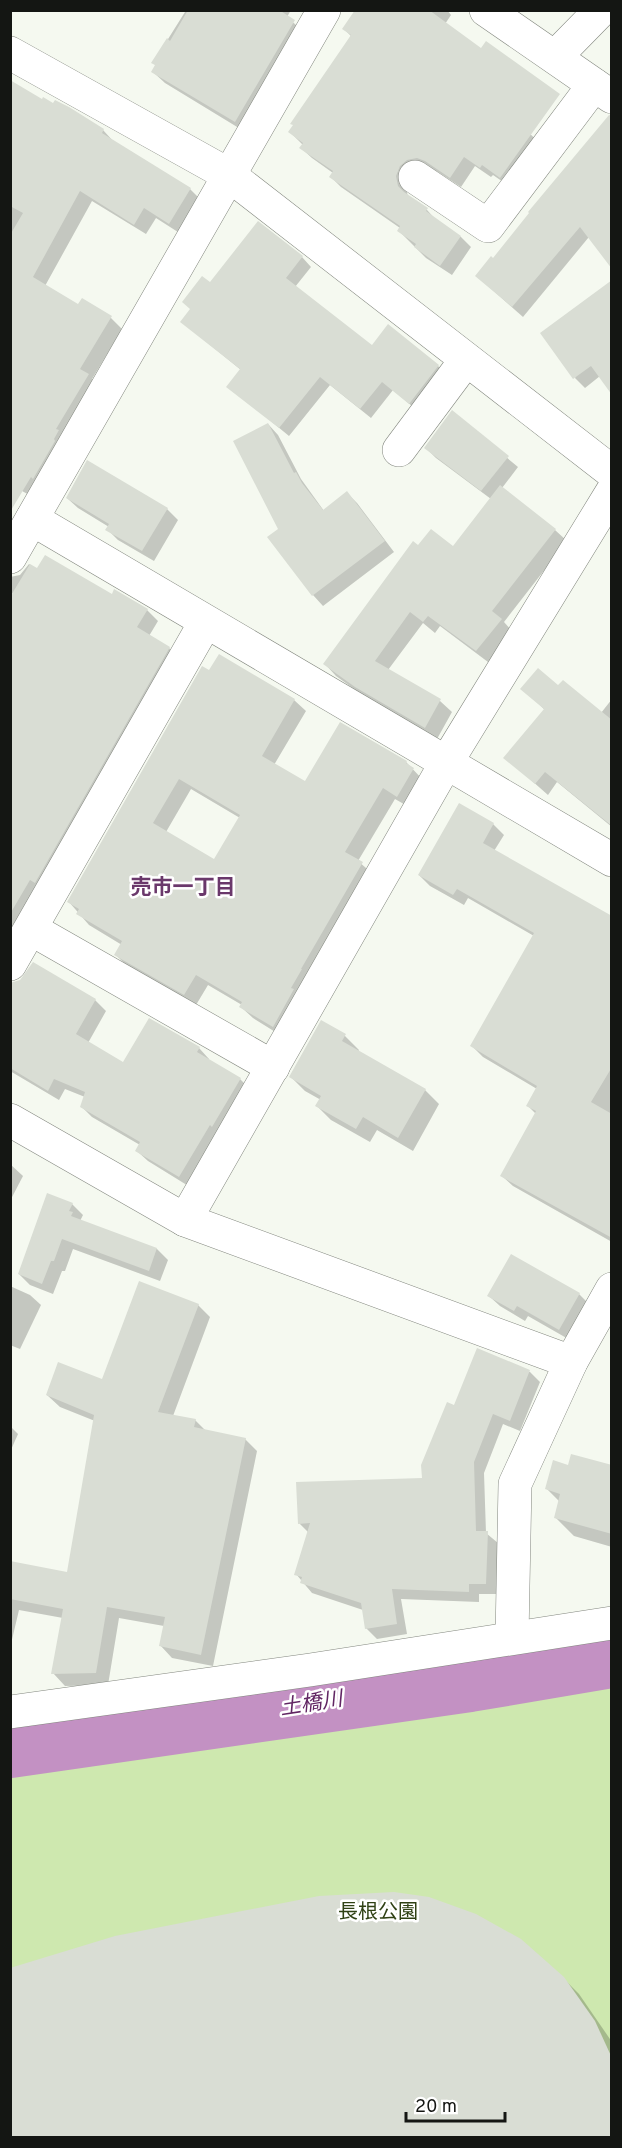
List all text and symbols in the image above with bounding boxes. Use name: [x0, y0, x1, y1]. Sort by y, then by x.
district label: 売市一丁目: [131, 875, 236, 902]
water label: 土橋川: [278, 1686, 346, 1723]
park label: 長根公園: [338, 1900, 418, 1926]
scale bar: [406, 2085, 505, 2123]
text: 20 m: [415, 2096, 457, 2119]

